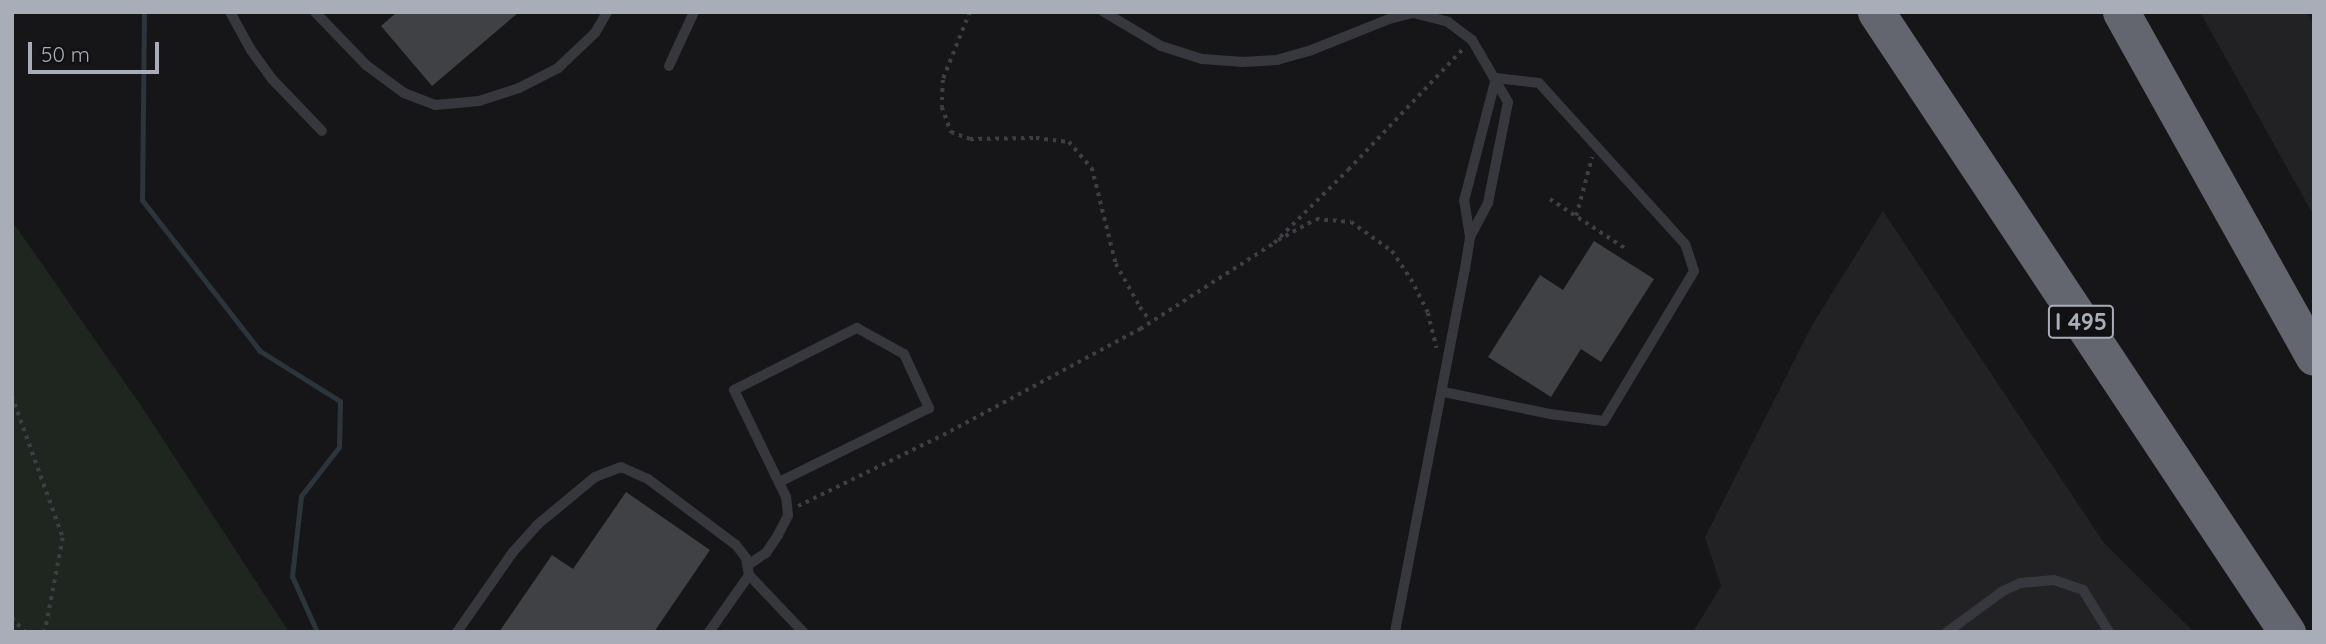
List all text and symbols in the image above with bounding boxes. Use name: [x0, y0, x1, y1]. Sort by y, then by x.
scale bar: [32, 28, 163, 72]
text: 50 m: [41, 41, 90, 67]
road number: I 495: [2048, 302, 2114, 342]

